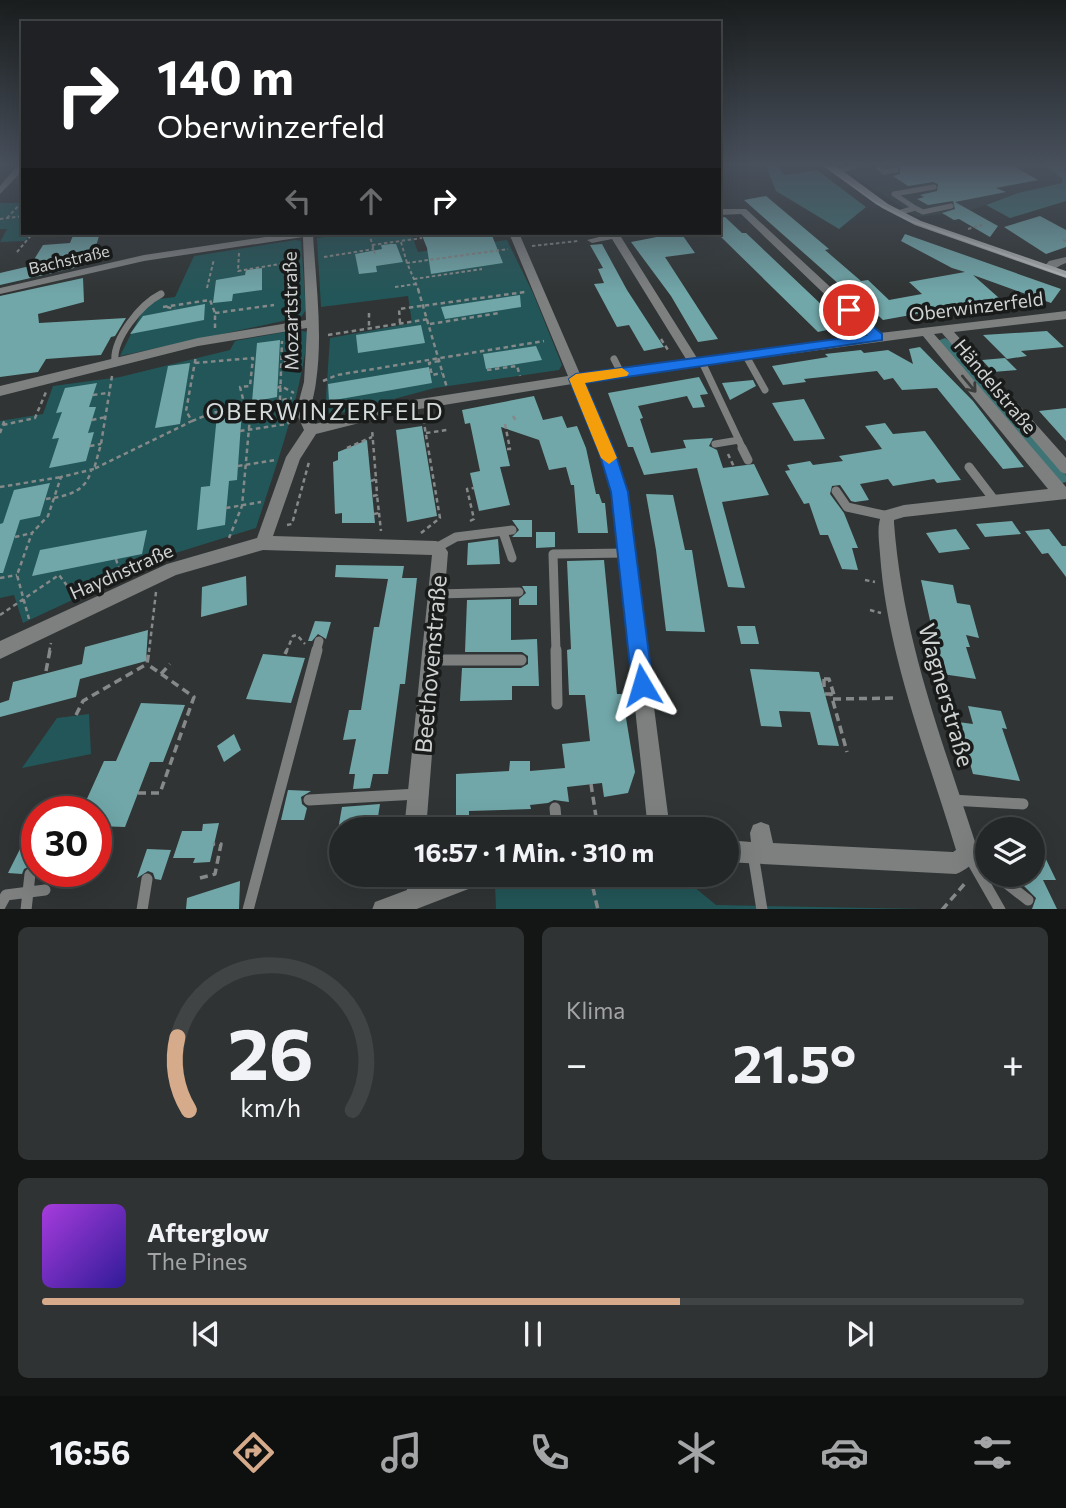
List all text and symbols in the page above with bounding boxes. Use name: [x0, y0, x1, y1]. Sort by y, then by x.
text: 140 m: [157, 45, 294, 105]
icon: right: [42, 49, 133, 140]
text: Oberwinzerfeld: [157, 105, 385, 145]
icon: left: [279, 182, 317, 220]
icon: ahead: [352, 182, 390, 220]
icon: right: [425, 182, 463, 220]
street label: Bachstraße: [27, 240, 111, 278]
street label: Mozartstraße: [277, 251, 303, 371]
pin: [819, 280, 879, 340]
street label: Oberwinzerfeld: [907, 286, 1045, 326]
icon: arrive: [830, 291, 868, 329]
street label: Händelstraße: [950, 334, 1042, 438]
one-way arrow: [961, 374, 977, 392]
district label: OBERWINZERFELD: [206, 397, 444, 425]
street label: Haydnstraße: [66, 538, 176, 604]
street label: Beethovenstraße: [408, 574, 452, 754]
street label: Wagnerstraße: [913, 620, 981, 770]
position arrow: [605, 648, 679, 722]
speed limit sign: 30: [21, 796, 112, 887]
map controls: [975, 817, 1045, 887]
button: layers: [975, 817, 1045, 887]
text: 16:57 · 1 Min. · 310 m: [414, 836, 654, 867]
text: Klima: [566, 996, 625, 1024]
text: 26: [228, 1006, 314, 1095]
text: 21.5°: [733, 1030, 856, 1094]
text: −: [566, 1039, 588, 1086]
text: +: [1002, 1039, 1024, 1086]
text: km/h: [241, 1091, 301, 1121]
text: Afterglow: [147, 1216, 269, 1247]
text: The Pines: [147, 1247, 248, 1275]
icon: previous: [187, 1315, 225, 1353]
icon: pause: [514, 1315, 552, 1353]
icon: next: [841, 1315, 879, 1353]
icon: directions: [229, 1428, 278, 1477]
icon: music: [377, 1428, 426, 1477]
icon: phone: [525, 1428, 574, 1477]
icon: climate: [672, 1428, 721, 1477]
icon: car: [820, 1428, 869, 1477]
icon: filters: [968, 1428, 1017, 1477]
text: 16:56: [49, 1432, 130, 1472]

